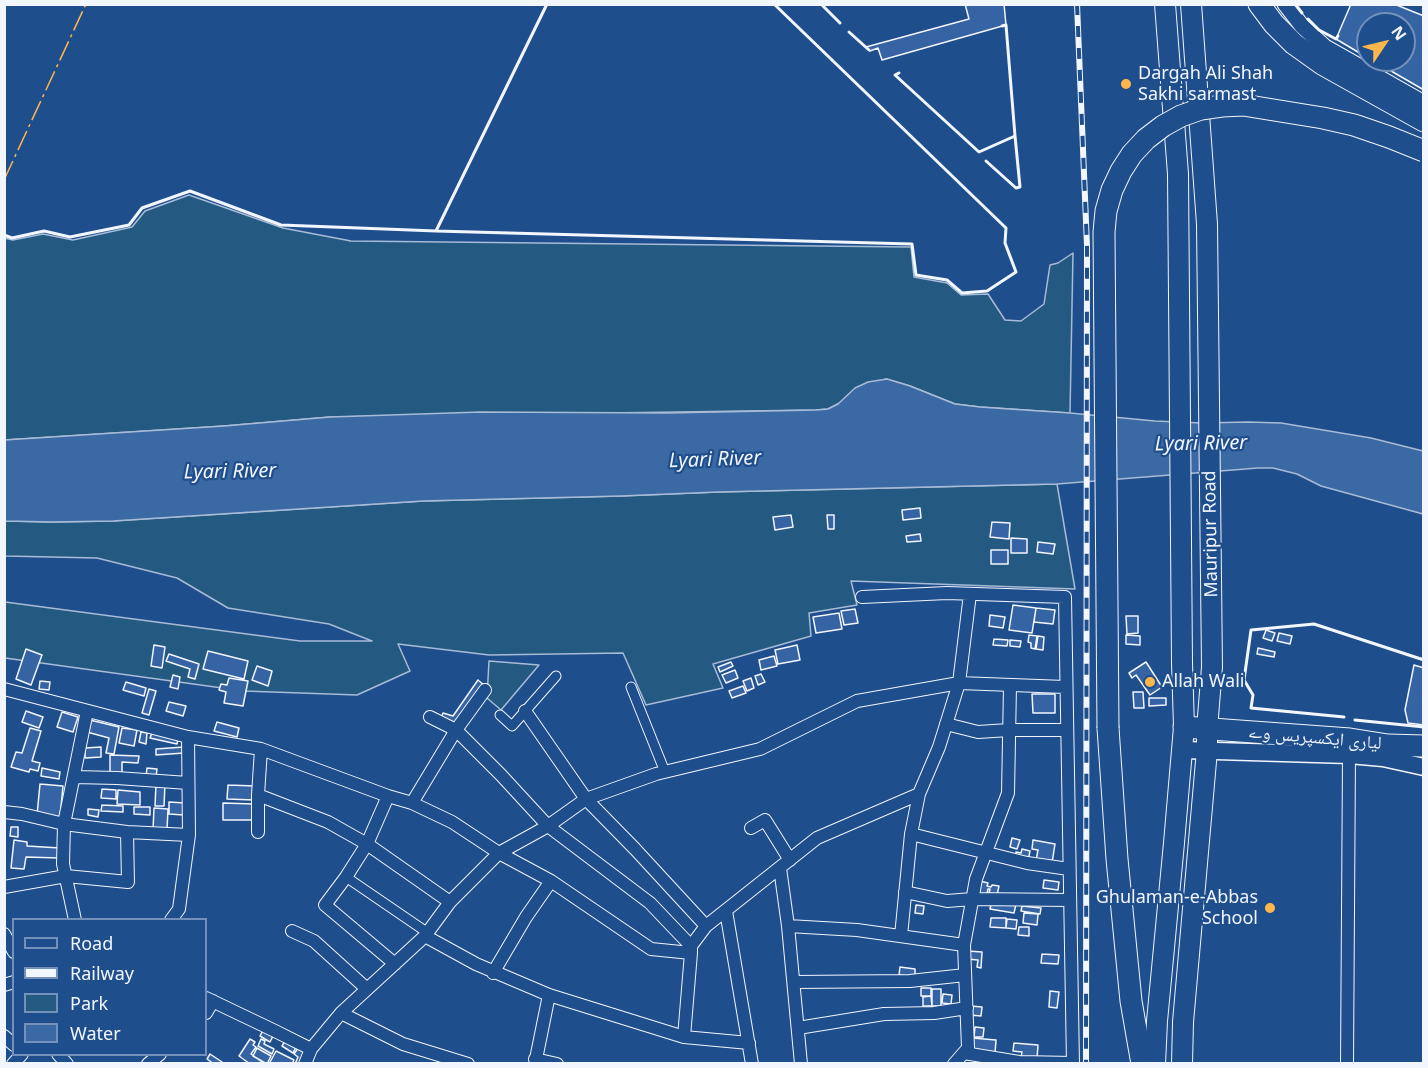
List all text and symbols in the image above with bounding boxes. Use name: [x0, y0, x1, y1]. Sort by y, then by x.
north arrow: [1356, 12, 1416, 72]
text: N: [1386, 21, 1412, 44]
place label: Dargah Ali Shah Sakhi sarmast: [1138, 63, 1273, 106]
marker: Dargah Ali Shah Sakhi sarmast: [1119, 77, 1133, 91]
water label: Lyari River: [1155, 431, 1247, 457]
water label: Lyari River: [668, 446, 762, 474]
water label: Lyari River: [184, 459, 276, 485]
street label: Mauripur Road: [1199, 470, 1223, 598]
place label: Allah Wali: [1162, 671, 1244, 693]
marker: Allah Wali: [1143, 675, 1157, 689]
street label: لیاری ایکسپریس وے: [1248, 721, 1382, 755]
place label: Ghulaman-e-Abbas School: [1096, 887, 1258, 930]
marker: Ghulaman-e-Abbas School: [1263, 901, 1277, 915]
legend: [12, 918, 207, 1056]
text: Road: [70, 931, 113, 955]
text: Railway: [70, 961, 134, 985]
text: Park: [70, 991, 108, 1015]
text: Water: [70, 1021, 121, 1045]

